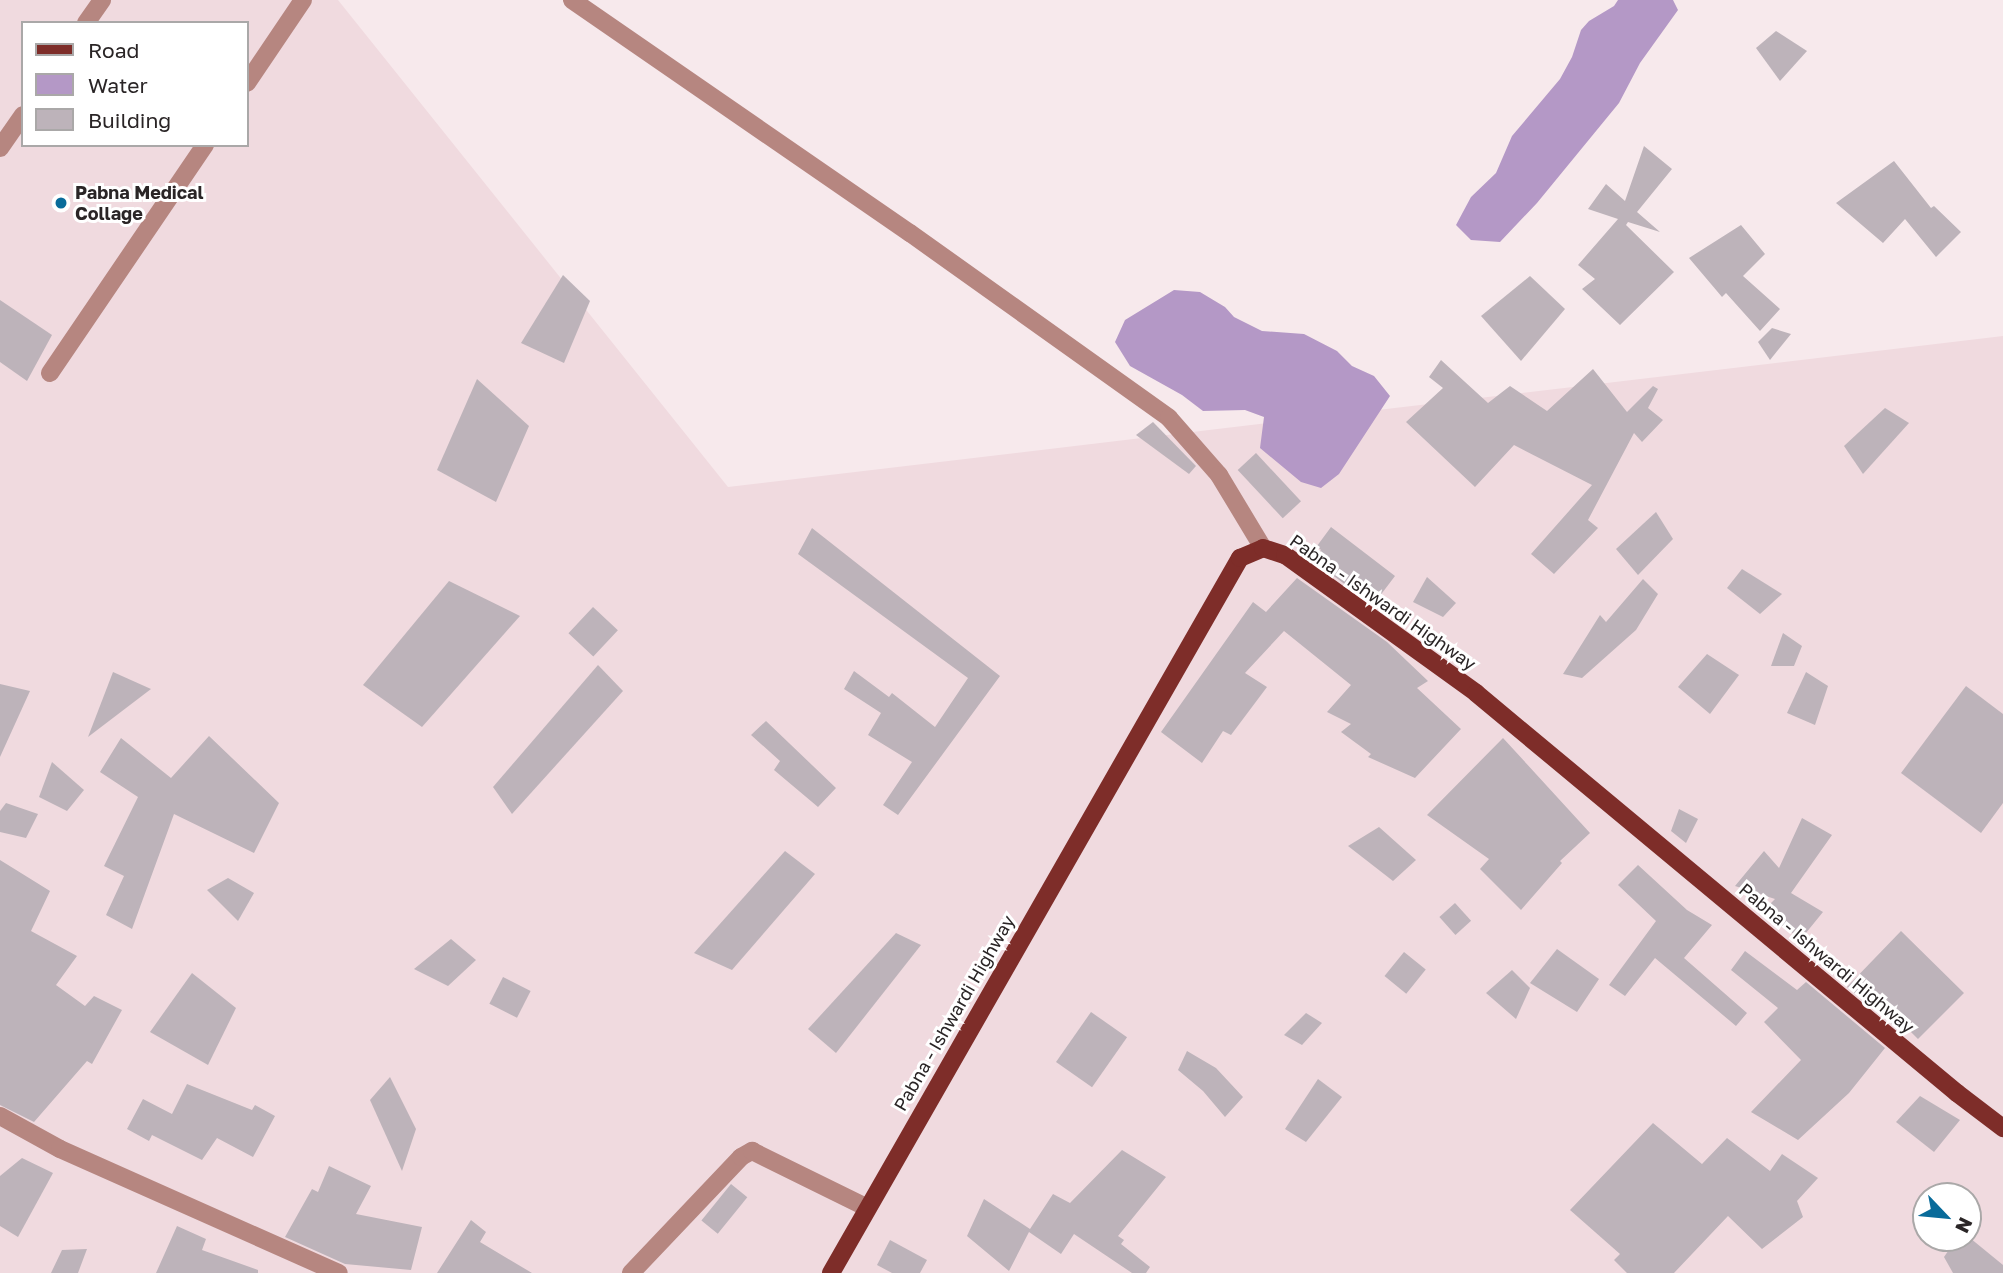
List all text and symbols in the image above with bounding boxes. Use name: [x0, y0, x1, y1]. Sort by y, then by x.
legend: [21, 21, 248, 147]
text: Road: [88, 37, 139, 63]
text: Water: [88, 72, 148, 98]
text: Building: [88, 107, 171, 133]
place label: Pabna Medical Collage: [75, 182, 204, 224]
marker: Pabna Medical Collage: [53, 195, 69, 211]
street label: Pabna - Ishwardi Highway: [1286, 529, 1480, 675]
street label: Pabna - Ishwardi Highway: [1735, 878, 1919, 1038]
street label: Pabna - Ishwardi Highway: [889, 911, 1019, 1115]
north arrow: [1912, 1182, 1982, 1252]
text: N: [1951, 1214, 1978, 1237]

